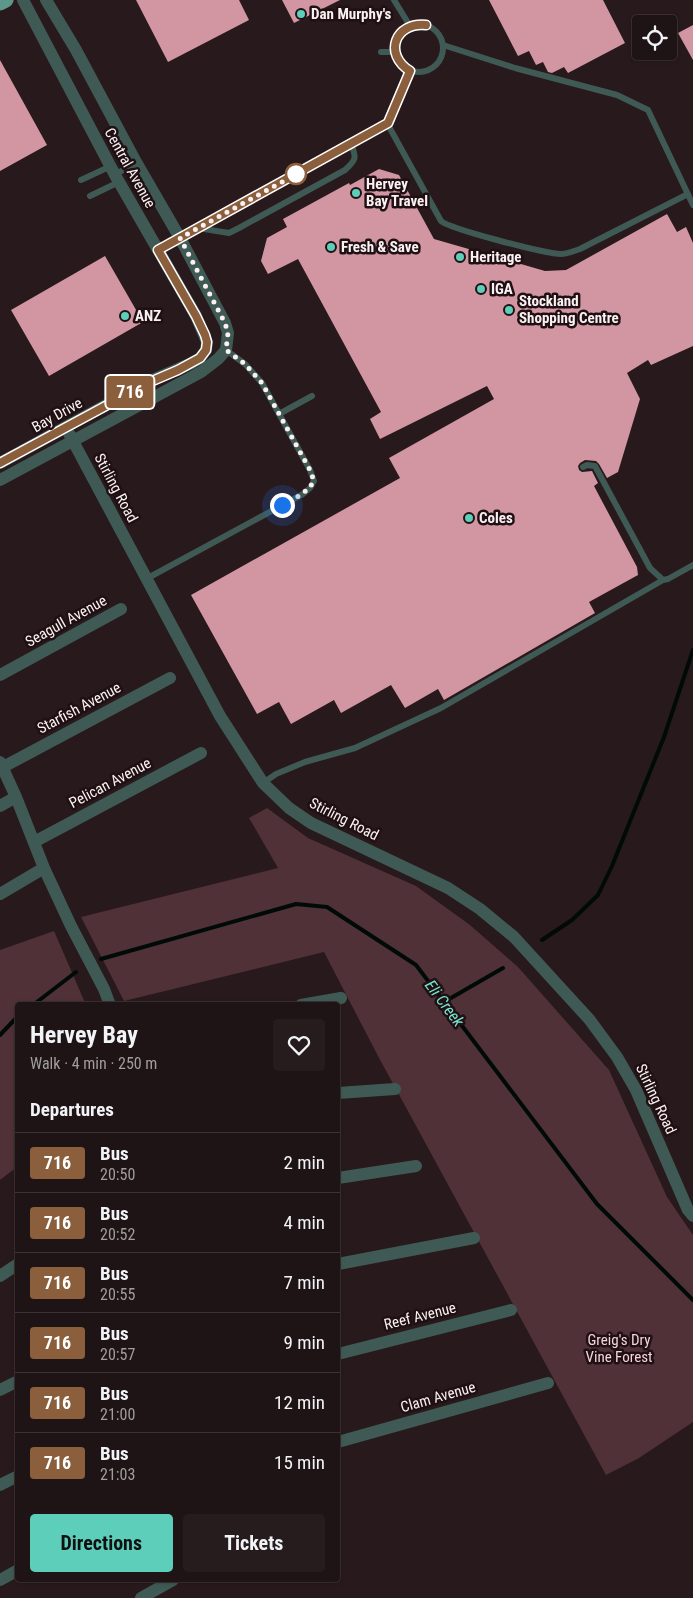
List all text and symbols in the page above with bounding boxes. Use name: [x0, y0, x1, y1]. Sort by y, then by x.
place label: Dan Murphy's: [311, 5, 391, 23]
marker: Dan Murphy's: [295, 8, 307, 20]
map controls: [632, 15, 677, 60]
button: locate: [632, 15, 677, 60]
street label: Central Avenue: [101, 125, 159, 211]
unlabelled marker: [285, 163, 307, 185]
place label: Hervey Bay Travel: [366, 175, 428, 210]
marker: Hervey Bay Travel: [350, 187, 362, 199]
place label: Fresh & Save: [341, 238, 419, 256]
marker: Fresh & Save: [325, 241, 337, 253]
place label: Heritage: [470, 248, 522, 266]
marker: Heritage: [454, 251, 466, 263]
place label: IGA: [491, 280, 513, 298]
marker: IGA: [475, 283, 487, 295]
place label: Stockland Shopping Centre: [519, 292, 619, 327]
marker: Stockland Shopping Centre: [503, 304, 515, 316]
place label: ANZ: [135, 307, 161, 325]
marker: ANZ: [119, 310, 131, 322]
line badge: 716: [101, 376, 159, 408]
text: 716: [116, 381, 144, 402]
street label: Bay Drive: [29, 394, 85, 436]
street label: Stirling Road: [90, 451, 142, 525]
your location: [270, 493, 295, 518]
place label: Coles: [479, 509, 513, 527]
marker: Coles: [463, 512, 475, 524]
street label: Seagull Avenue: [22, 591, 110, 651]
street label: Starfish Avenue: [34, 678, 124, 738]
street label: Pelican Avenue: [66, 754, 154, 812]
street label: Stirling Road: [306, 794, 382, 844]
water label: Eli Creek: [421, 976, 469, 1031]
button: heart: [273, 1019, 325, 1071]
text: Hervey Bay: [30, 1021, 138, 1049]
text: Walk · 4 min · 250 m: [30, 1054, 157, 1073]
street label: Stirling Road: [632, 1061, 680, 1137]
text: Departures: [30, 1098, 114, 1121]
text: Bus: [100, 1142, 129, 1165]
text: 2 min: [283, 1151, 325, 1174]
text: 716: [44, 1152, 71, 1173]
text: 20:50: [100, 1165, 135, 1184]
text: Bus: [100, 1202, 129, 1225]
text: 4 min: [283, 1211, 325, 1234]
text: 716: [44, 1212, 71, 1233]
text: 20:52: [100, 1225, 135, 1244]
text: Bus: [100, 1262, 129, 1285]
text: 7 min: [283, 1271, 325, 1294]
text: 716: [44, 1272, 71, 1293]
text: 20:55: [100, 1285, 135, 1304]
street label: Reef Avenue: [382, 1298, 458, 1334]
text: Bus: [100, 1322, 129, 1345]
text: 9 min: [283, 1331, 325, 1354]
park label: Greig's Dry Vine Forest: [586, 1331, 652, 1366]
text: 716: [44, 1332, 71, 1353]
text: 20:57: [100, 1345, 135, 1364]
street label: Clam Avenue: [398, 1378, 478, 1416]
text: Bus: [100, 1382, 129, 1405]
text: 12 min: [274, 1391, 325, 1414]
text: 716: [44, 1392, 71, 1413]
text: 21:00: [100, 1405, 135, 1424]
text: Bus: [100, 1442, 129, 1465]
text: 15 min: [274, 1451, 325, 1474]
text: 716: [44, 1452, 71, 1473]
text: 21:03: [100, 1465, 135, 1484]
button: Directions: [30, 1514, 173, 1572]
button: Tickets: [183, 1514, 325, 1572]

